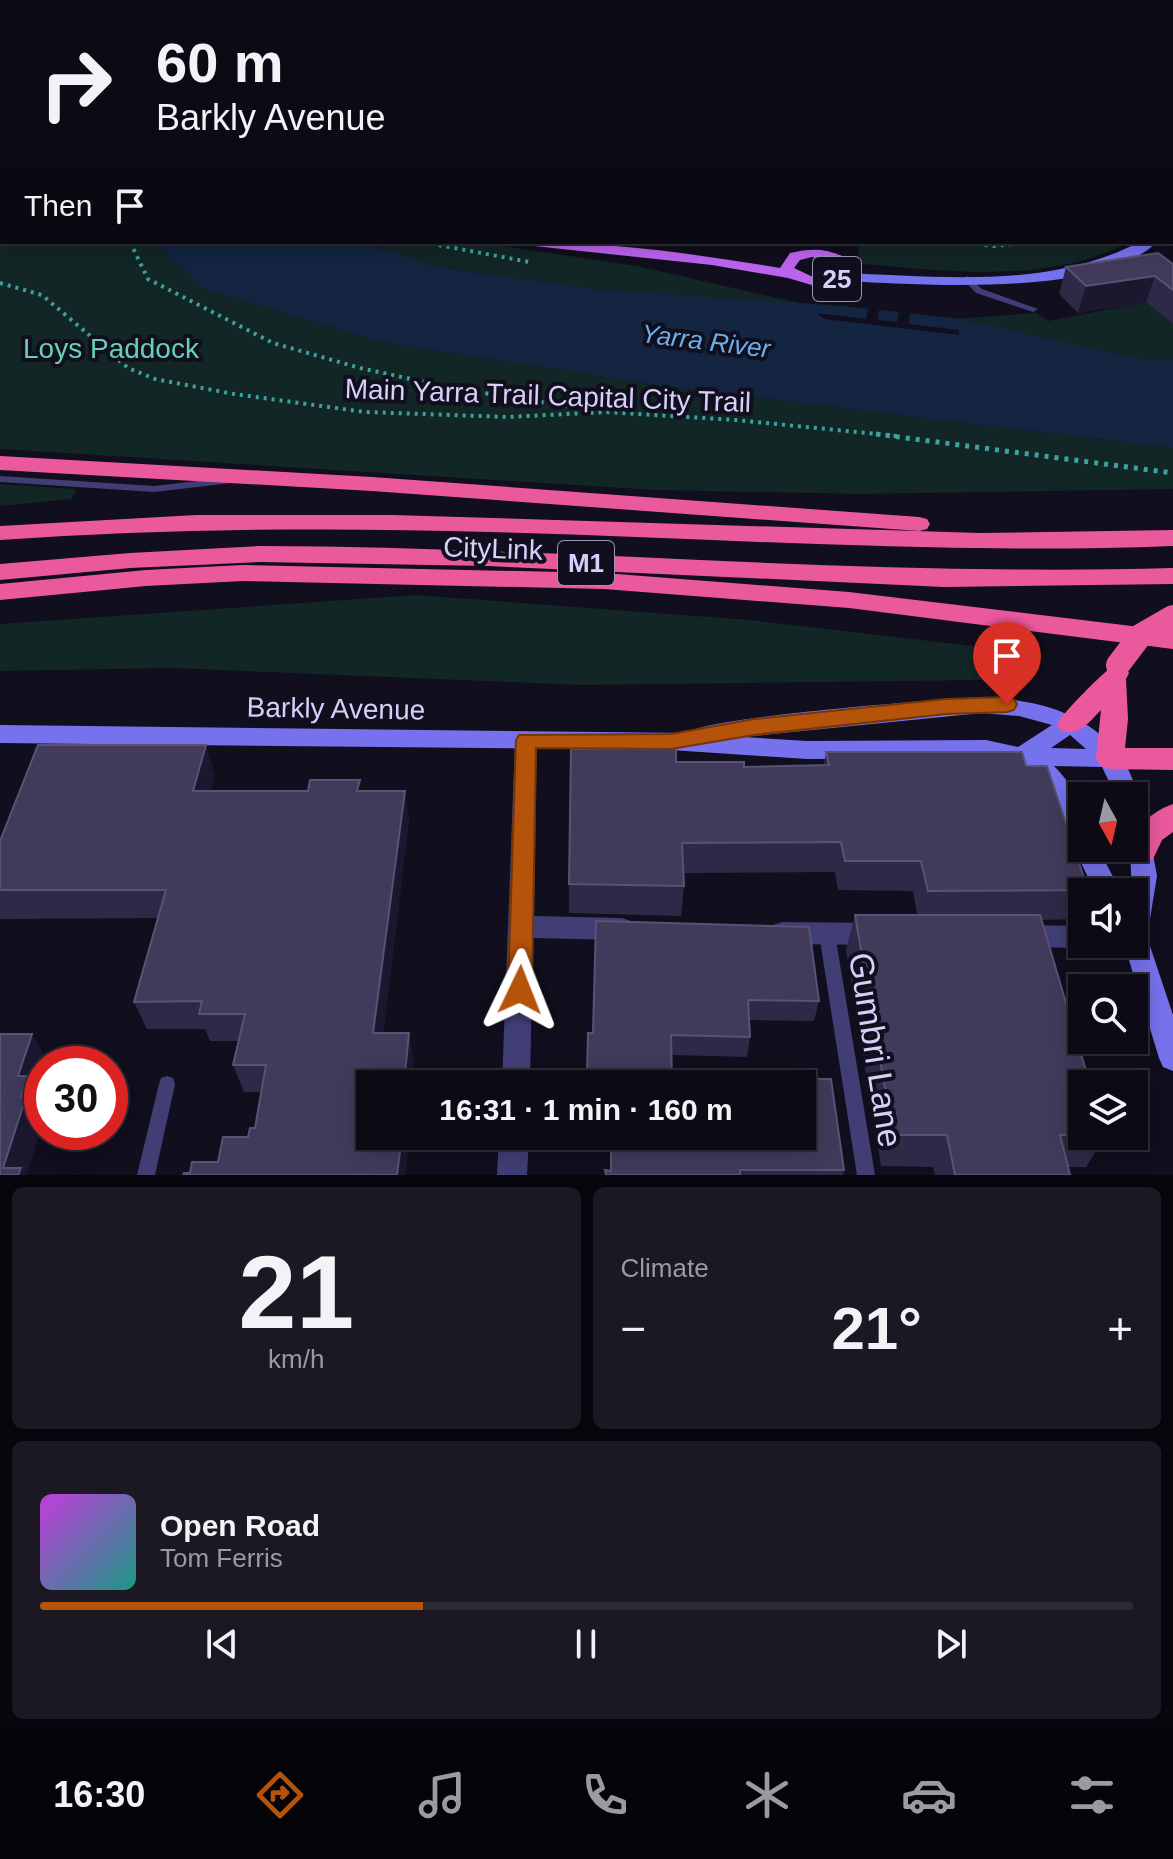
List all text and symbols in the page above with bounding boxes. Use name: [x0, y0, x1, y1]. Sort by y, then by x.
text: 60 m: [156, 31, 284, 94]
icon: right: [24, 32, 128, 136]
text: Barkly Avenue: [156, 97, 385, 138]
icon: arrive: [108, 184, 152, 228]
text: Then: [24, 189, 92, 222]
road number: 25: [813, 257, 861, 301]
water label: Yarra River: [640, 318, 773, 364]
park label: Loys Paddock: [23, 333, 200, 364]
street label: Main Yarra Trail Capital City Trail: [344, 373, 752, 418]
street label: CityLink: [443, 531, 544, 566]
road number: M1: [558, 541, 614, 585]
pin: [973, 622, 1041, 704]
icon: arrive: [985, 634, 1029, 678]
street label: Barkly Avenue: [246, 691, 425, 726]
north arrow: [1068, 782, 1148, 862]
map controls: [1068, 782, 1148, 1150]
button: sound: [1068, 878, 1148, 958]
position arrow: [478, 948, 562, 1032]
street label: Gumbri Lane: [842, 950, 910, 1150]
button: search: [1068, 974, 1148, 1054]
speed limit sign: 30: [24, 1046, 128, 1150]
button: layers: [1068, 1070, 1148, 1150]
text: 16:31 · 1 min · 160 m: [439, 1093, 733, 1126]
text: 21: [238, 1234, 354, 1350]
text: Climate: [621, 1253, 709, 1283]
text: 21°: [831, 1295, 922, 1362]
text: −: [621, 1304, 646, 1353]
text: +: [1107, 1304, 1133, 1353]
text: km/h: [268, 1344, 324, 1374]
text: Open Road: [160, 1509, 320, 1542]
text: Tom Ferris: [160, 1543, 283, 1573]
icon: previous: [200, 1622, 244, 1666]
icon: pause: [564, 1622, 608, 1666]
icon: next: [929, 1622, 973, 1666]
icon: directions: [252, 1767, 308, 1823]
icon: music: [414, 1767, 470, 1823]
icon: phone: [577, 1767, 633, 1823]
icon: climate: [739, 1767, 795, 1823]
icon: car: [901, 1767, 957, 1823]
icon: filters: [1064, 1767, 1120, 1823]
text: 16:30: [53, 1774, 145, 1815]

